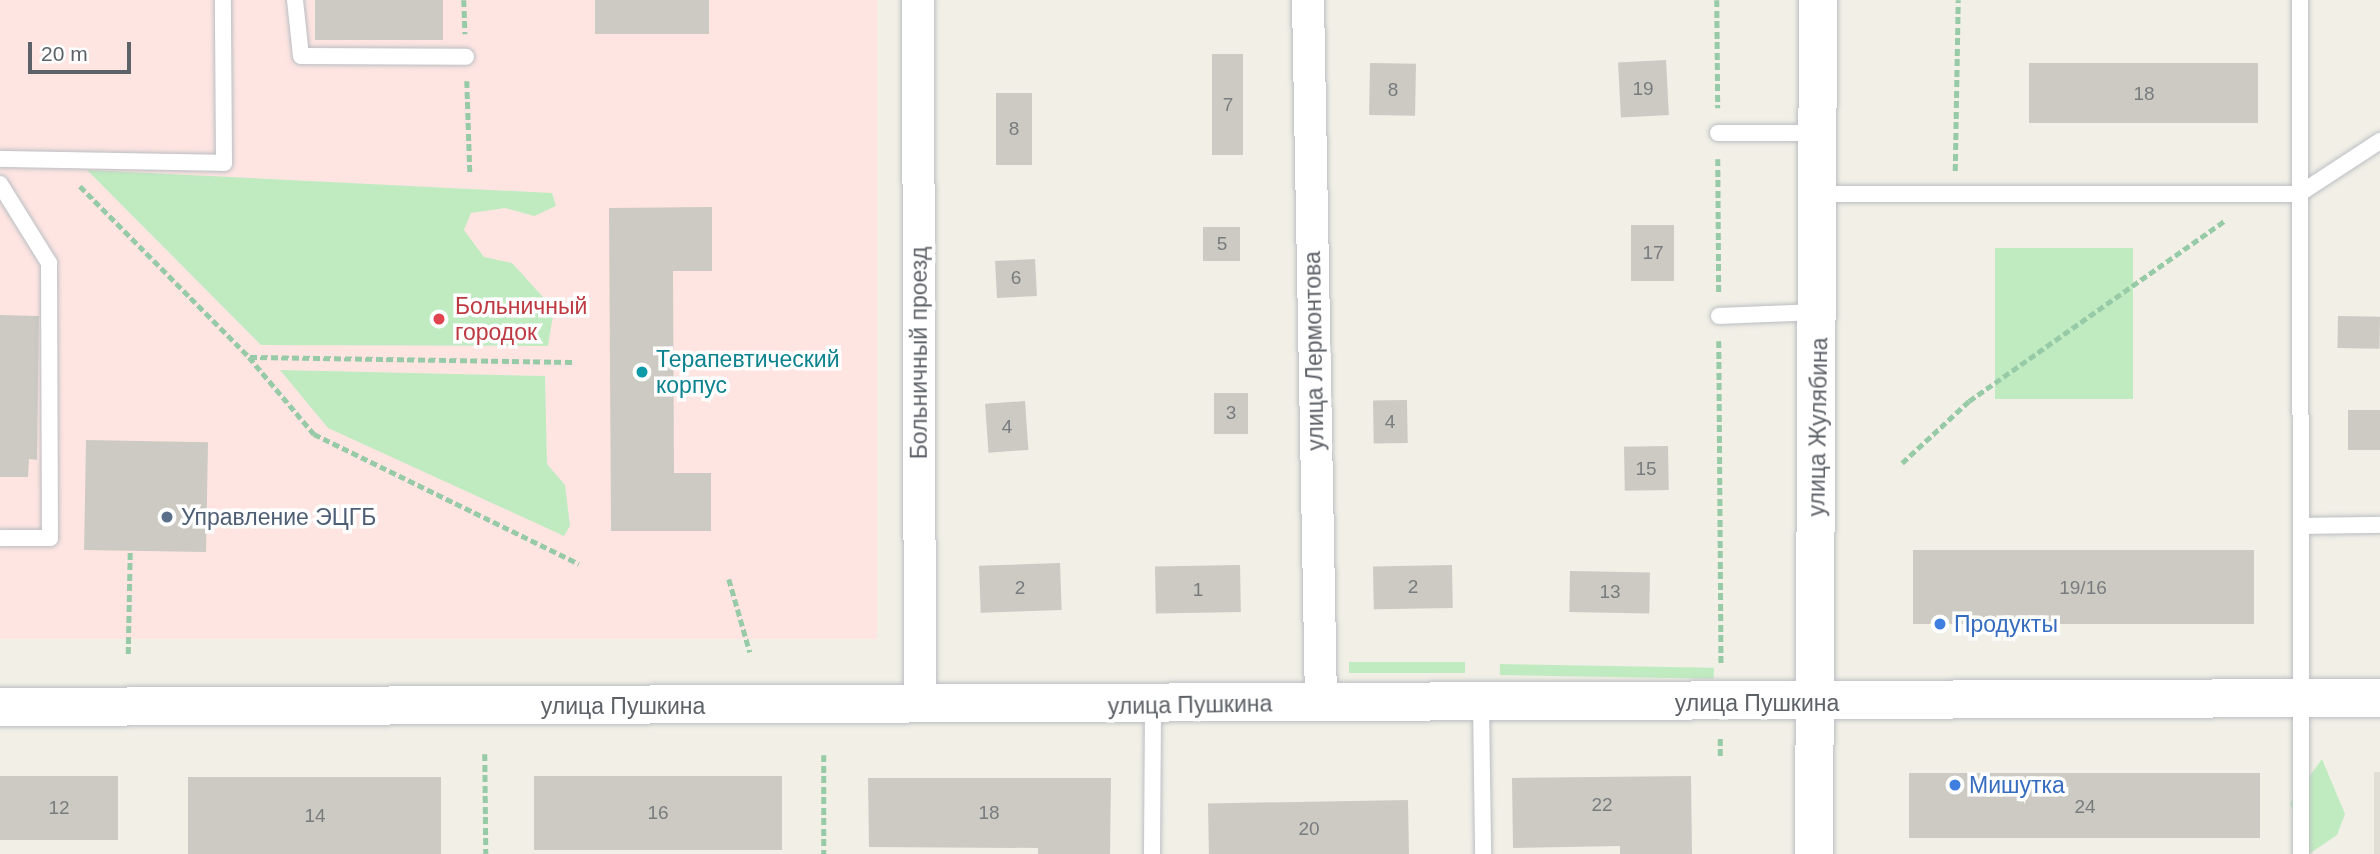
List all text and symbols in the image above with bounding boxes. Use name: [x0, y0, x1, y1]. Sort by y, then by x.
scale bar: [32, 28, 135, 72]
text: 20 m: [41, 42, 88, 65]
house number: 19: [1632, 78, 1654, 100]
house number: 8: [1388, 79, 1398, 101]
house number: 18: [2133, 83, 2155, 105]
house number: 7: [1223, 94, 1233, 116]
house number: 8: [1009, 118, 1019, 140]
house number: 5: [1217, 233, 1227, 255]
house number: 17: [1642, 242, 1664, 264]
street label: Больничный проезд: [905, 247, 933, 459]
street label: улица Лермонтова: [1298, 251, 1330, 451]
house number: 6: [1011, 267, 1021, 289]
place label: Больничный городок: [455, 292, 587, 346]
marker: Больничный городок: [429, 309, 449, 329]
street label: улица Жулябина: [1803, 337, 1833, 517]
place label: Терапевтический корпус: [656, 345, 840, 399]
marker: Терапевтический корпус: [634, 364, 650, 380]
house number: 3: [1226, 402, 1236, 424]
house number: 4: [1385, 411, 1395, 433]
house number: 4: [1002, 416, 1012, 438]
house number: 15: [1635, 458, 1657, 480]
place label: Управление ЭЦГБ: [181, 503, 376, 531]
marker: Управление ЭЦГБ: [159, 509, 175, 525]
house number: 2: [1408, 576, 1418, 598]
house number: 2: [1015, 577, 1025, 599]
house number: 19/16: [2059, 577, 2107, 599]
house number: 1: [1193, 579, 1203, 601]
house number: 13: [1599, 581, 1621, 603]
place label: Продукты: [1954, 610, 2058, 638]
marker: Продукты: [1932, 616, 1948, 632]
street label: улица Пушкина: [1675, 689, 1839, 717]
street label: улица Пушкина: [1108, 690, 1272, 720]
street label: улица Пушкина: [541, 692, 705, 720]
place label: Мишутка: [1969, 771, 2065, 799]
marker: Мишутка: [1947, 777, 1963, 793]
house number: 22: [1591, 794, 1613, 816]
house number: 24: [2074, 796, 2096, 818]
house number: 12: [48, 797, 70, 819]
house number: 16: [647, 802, 669, 824]
house number: 18: [978, 802, 1000, 824]
house number: 14: [304, 805, 326, 827]
house number: 20: [1298, 818, 1320, 840]

